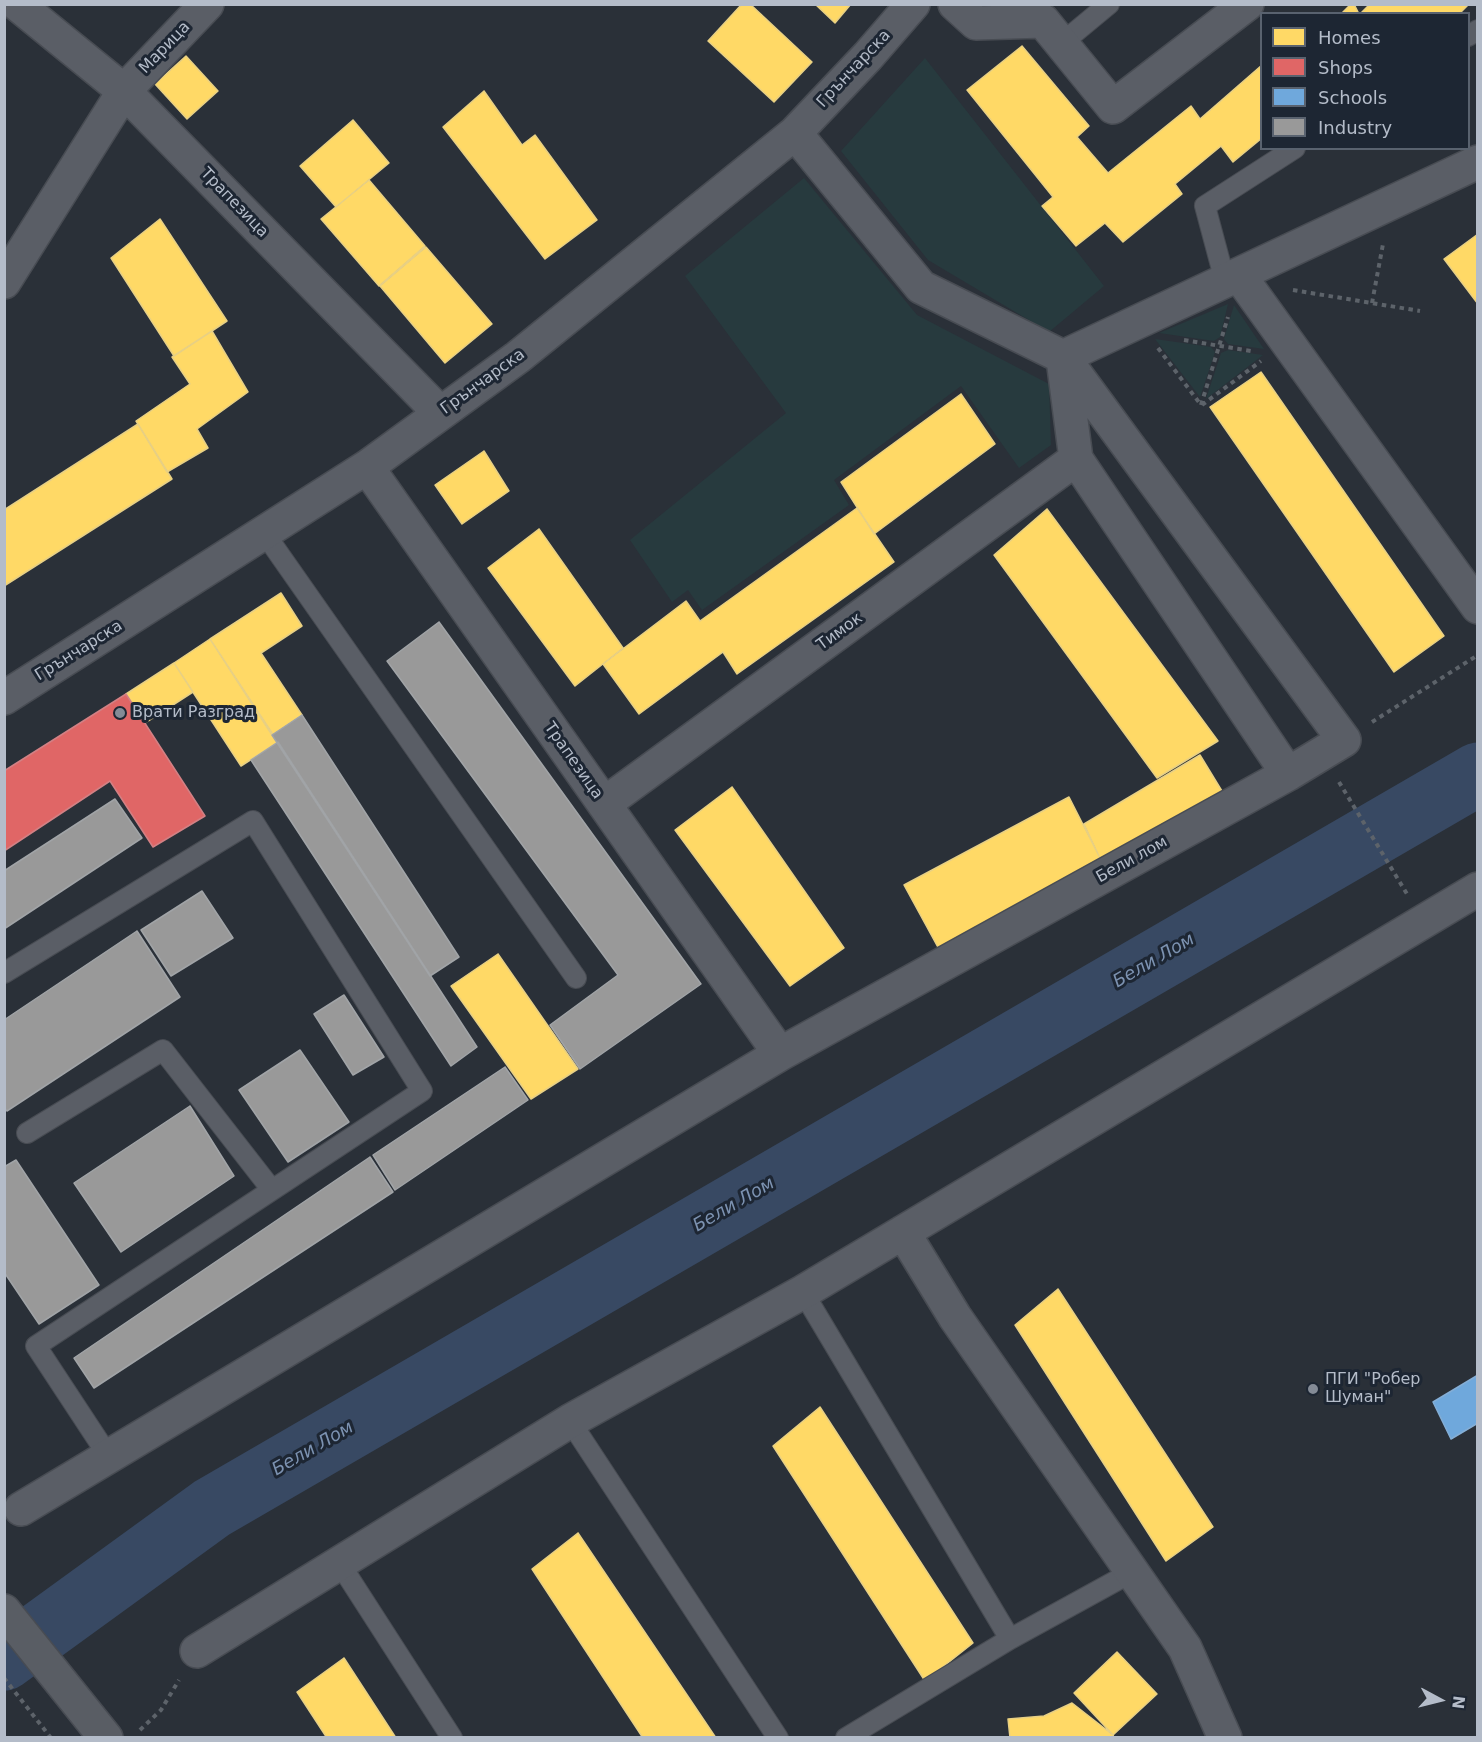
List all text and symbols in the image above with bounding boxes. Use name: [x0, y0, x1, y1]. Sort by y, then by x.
legend: [1260, 12, 1470, 150]
street label: Марица: [136, 18, 194, 78]
street label: Грънчарска: [813, 26, 895, 112]
text: Homes: [1318, 27, 1381, 48]
text: Shops: [1318, 57, 1373, 78]
text: Schools: [1318, 87, 1387, 108]
text: Industry: [1318, 117, 1392, 138]
street label: Трапезица: [196, 164, 272, 242]
street label: Грънчарска: [437, 345, 529, 419]
street label: Тимок: [813, 609, 867, 655]
street label: Грънчарска: [32, 617, 126, 685]
place label: Врати Разград: [132, 703, 255, 723]
marker: Врати Разград: [113, 706, 127, 720]
street label: Трапезица: [539, 719, 607, 803]
street label: Бели лом: [1093, 833, 1171, 887]
water label: Бели Лом: [1109, 929, 1199, 993]
water label: Бели Лом: [689, 1173, 779, 1237]
place label: ПГИ "Робер Шуман": [1325, 1370, 1421, 1408]
marker: ПГИ "Робер Шуман": [1306, 1382, 1320, 1396]
water label: Бели Лом: [268, 1417, 358, 1481]
north arrow: [1410, 1670, 1470, 1730]
text: N: [1448, 1694, 1469, 1710]

